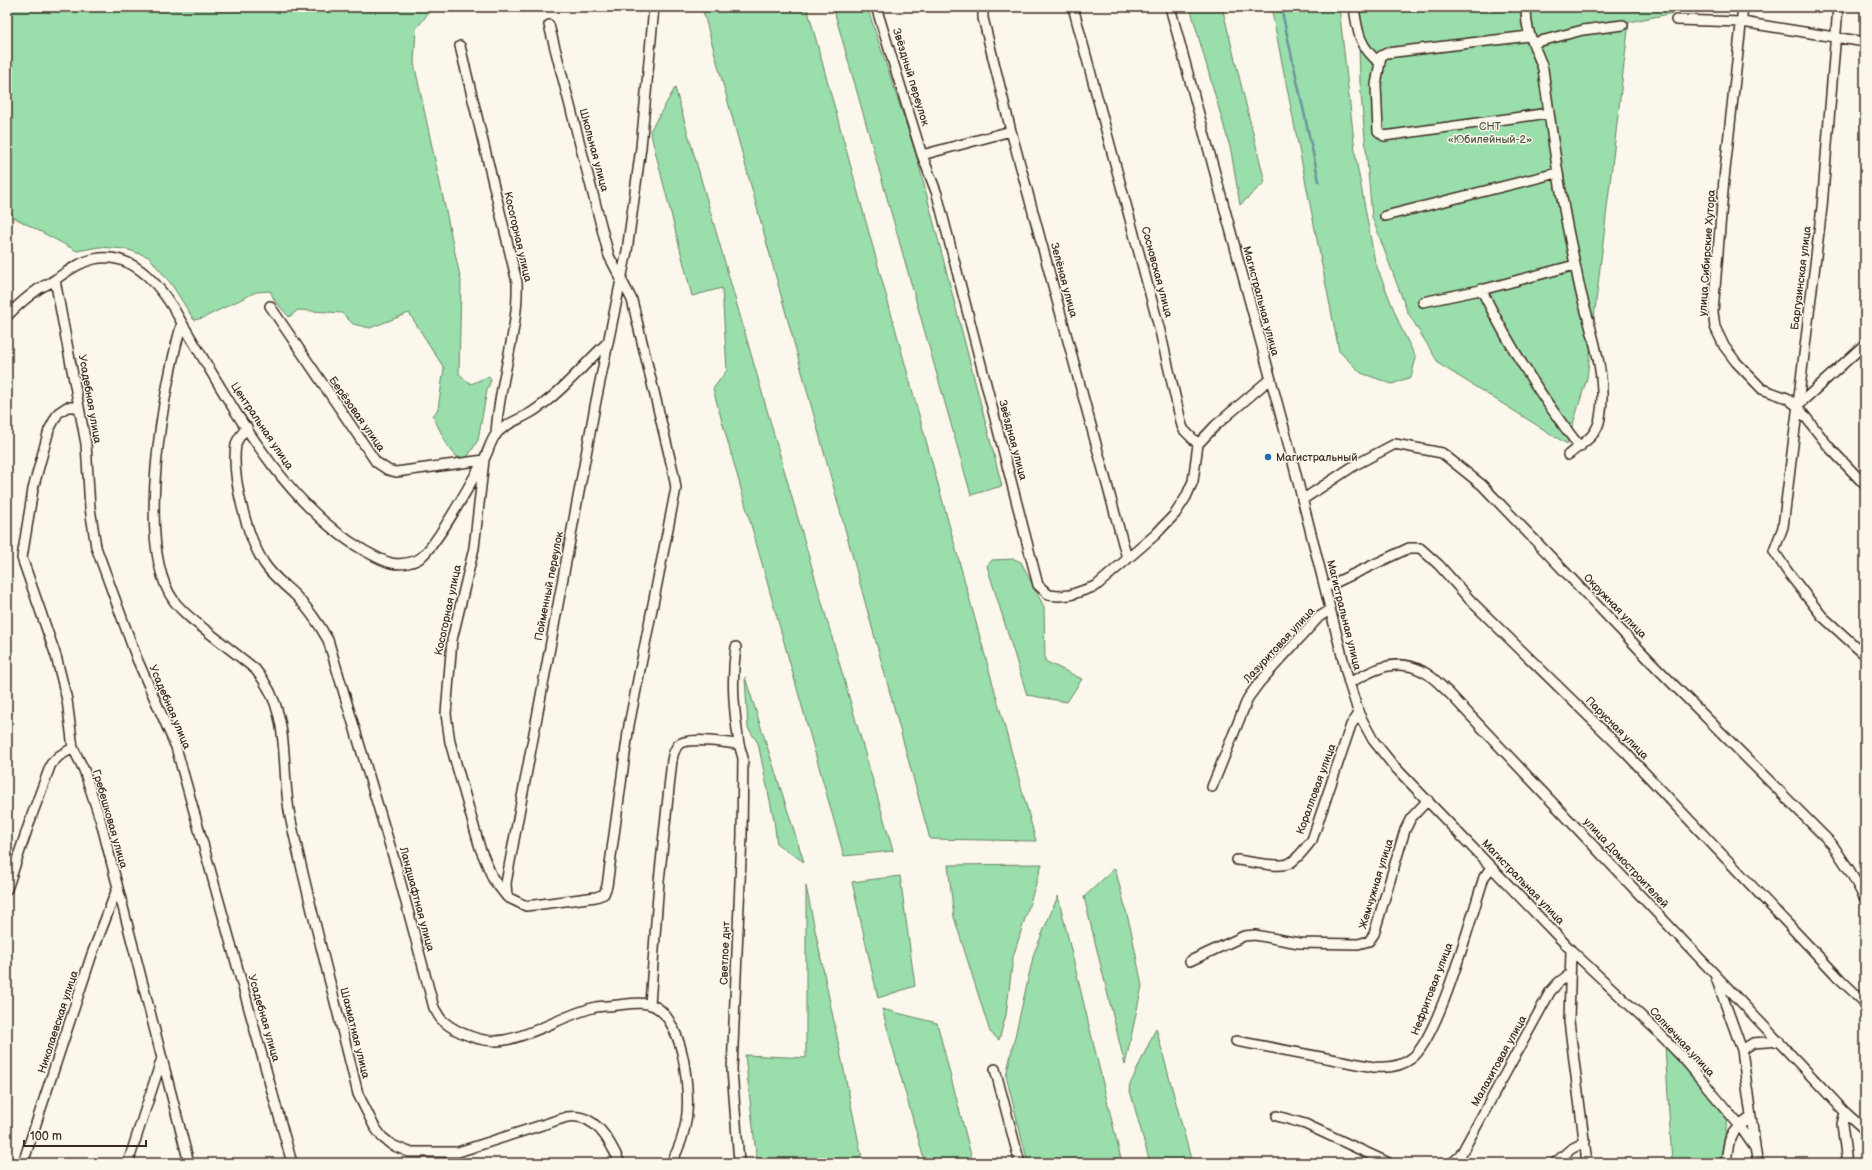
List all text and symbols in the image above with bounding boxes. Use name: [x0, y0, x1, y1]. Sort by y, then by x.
street label: Звёздный переулок: [890, 27, 932, 128]
street label: Школьная улица: [577, 107, 612, 194]
park label: СНТ «Юбилейный-2»: [1448, 120, 1532, 146]
street label: улица Сибирские Хутора: [1696, 189, 1718, 317]
street label: Косогорная улица: [501, 191, 535, 284]
street label: Сосновская улица: [1139, 225, 1175, 319]
street label: Баргузинская улица: [1788, 225, 1814, 331]
street label: Зелёная улица: [1048, 241, 1080, 319]
street label: Магистральная улица: [1240, 245, 1282, 358]
street label: Усадебная улица: [76, 353, 104, 445]
street label: Берёзовая улица: [326, 374, 388, 455]
street label: Центральная улица: [228, 380, 296, 473]
street label: Звёздная улица: [996, 398, 1030, 482]
place label: Магистральный: [1276, 451, 1357, 464]
marker: Магистральный: [1263, 452, 1273, 462]
street label: Пойменный переулок: [532, 530, 566, 642]
street label: Магистральная улица: [1324, 558, 1364, 672]
street label: Косогорная улица: [432, 563, 464, 656]
street label: Окружная улица: [1581, 571, 1650, 641]
street label: Лазуритовая улица: [1240, 604, 1318, 686]
street label: Усадебная улица: [146, 663, 194, 751]
street label: Парусная улица: [1583, 694, 1652, 763]
street label: Коралловая улица: [1294, 741, 1339, 836]
street label: Гребешковая улица: [90, 768, 130, 870]
street label: улица Домостроителей: [1581, 815, 1671, 911]
street label: Жемчужная улица: [1356, 837, 1396, 931]
street label: Магистральная улица: [1479, 837, 1567, 928]
street label: Ландшафтная улица: [397, 844, 437, 953]
street label: Светлое днт: [717, 921, 733, 985]
street label: Нефритовая улица: [1408, 940, 1456, 1037]
street label: Николаевская улица: [35, 968, 81, 1075]
street label: Усадебная улица: [245, 973, 283, 1064]
street label: Шахматная улица: [337, 986, 373, 1080]
street label: Солнечная улица: [1647, 1005, 1718, 1080]
street label: Малахитовая улица: [1469, 1013, 1530, 1109]
scale bar: [24, 1122, 146, 1148]
text: 100 m: [30, 1129, 62, 1144]

